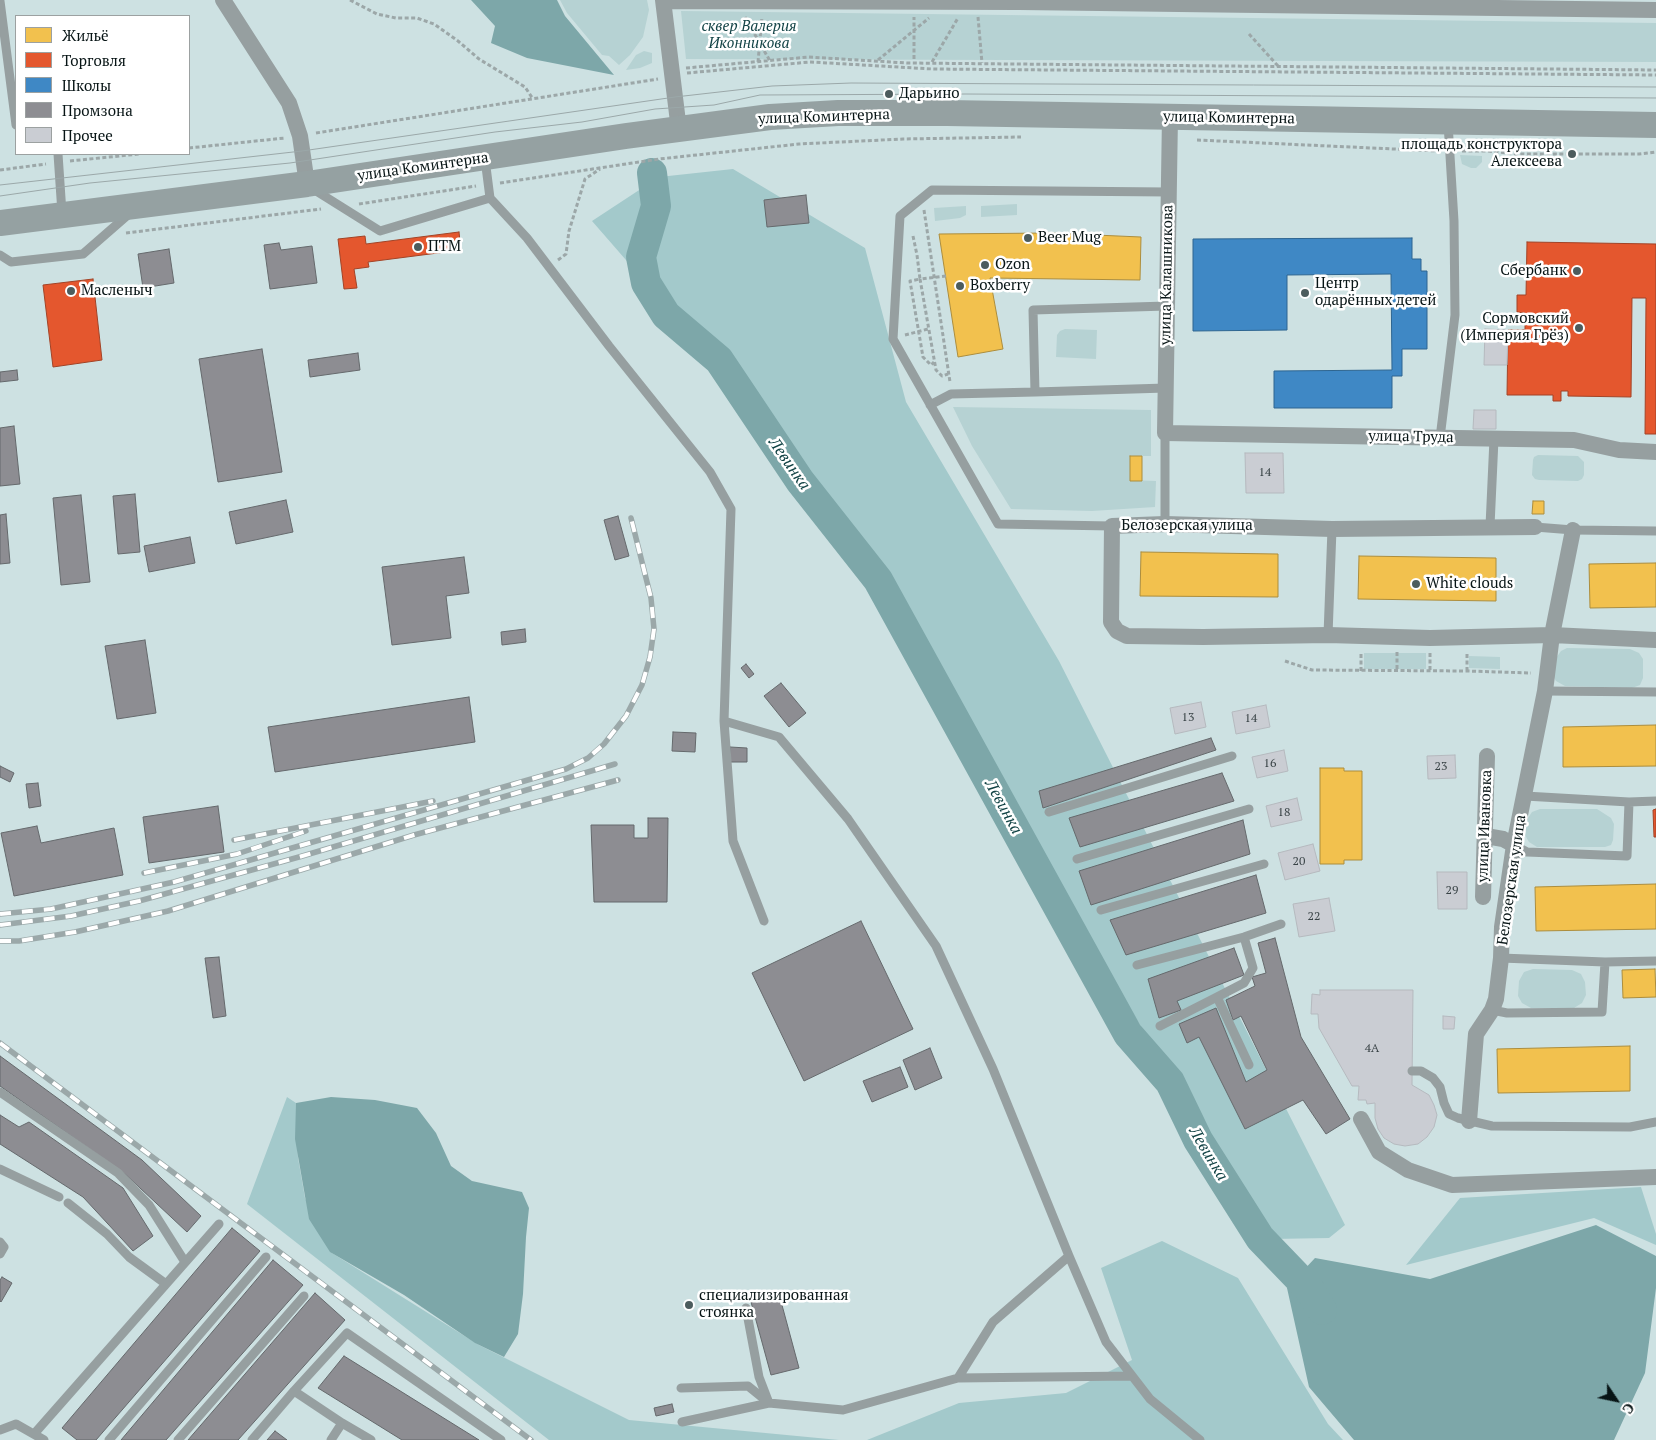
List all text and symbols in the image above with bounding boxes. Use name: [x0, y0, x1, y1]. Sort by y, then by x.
legend: [15, 15, 190, 155]
park label: сквер Валерия Иконникова: [701, 18, 797, 53]
text: Жильё: [62, 25, 109, 45]
text: Торговля: [62, 50, 126, 70]
text: Школы: [62, 75, 111, 95]
place label: Дарьино: [899, 85, 960, 103]
marker: Дарьино: [883, 88, 895, 100]
text: Промзона: [62, 100, 133, 120]
street label: улица Коминтерна: [758, 106, 890, 128]
street label: улица Коминтерна: [1163, 108, 1295, 128]
text: Прочее: [62, 125, 113, 145]
place label: площадь конструктора Алексеева: [1401, 136, 1562, 171]
marker: площадь конструктора Алексеева: [1566, 148, 1578, 160]
street label: улица Коминтерна: [356, 149, 490, 185]
street label: улица Калашникова: [1157, 205, 1177, 345]
place label: Beer Mug: [1038, 229, 1101, 247]
marker: Beer Mug: [1022, 232, 1034, 244]
place label: ПТМ: [428, 238, 461, 256]
marker: ПТМ: [412, 241, 424, 253]
place label: Ozon: [995, 256, 1030, 274]
marker: Ozon: [979, 259, 991, 271]
place label: Сбербанк: [1500, 262, 1567, 280]
marker: Сбербанк: [1571, 265, 1583, 277]
place label: Центр одарённых детей: [1315, 275, 1436, 310]
place label: Boxberry: [970, 277, 1030, 295]
marker: Boxberry: [954, 280, 966, 292]
place label: Масленыч: [81, 282, 153, 300]
marker: Масленыч: [65, 285, 77, 297]
marker: Центр одарённых детей: [1299, 287, 1311, 299]
place label: Сормовский (Империя Грёз): [1460, 310, 1569, 345]
marker: Сормовский (Империя Грёз): [1573, 322, 1585, 334]
street label: улица Труда: [1368, 427, 1454, 447]
water label: Левинка: [764, 434, 814, 494]
house number: 14: [1259, 466, 1271, 480]
street label: Белозерская улица: [1121, 517, 1253, 535]
place label: White clouds: [1426, 575, 1513, 593]
marker: White clouds: [1410, 578, 1422, 590]
house number: 13: [1182, 711, 1194, 725]
house number: 14: [1245, 712, 1257, 726]
house number: 16: [1264, 757, 1276, 771]
house number: 23: [1435, 760, 1447, 774]
street label: улица Ивановка: [1474, 769, 1496, 883]
water label: Левинка: [980, 776, 1026, 838]
house number: 18: [1278, 806, 1290, 820]
street label: Белозерская улица: [1494, 814, 1530, 946]
house number: 20: [1293, 855, 1305, 869]
house number: 29: [1446, 884, 1458, 898]
house number: 22: [1308, 910, 1320, 924]
house number: 4А: [1365, 1042, 1379, 1056]
water label: Левинка: [1184, 1124, 1232, 1184]
place label: специализированная стоянка: [699, 1287, 848, 1322]
marker: специализированная стоянка: [683, 1299, 695, 1311]
north arrow: [1591, 1375, 1641, 1425]
text: С: [1618, 1400, 1639, 1418]

